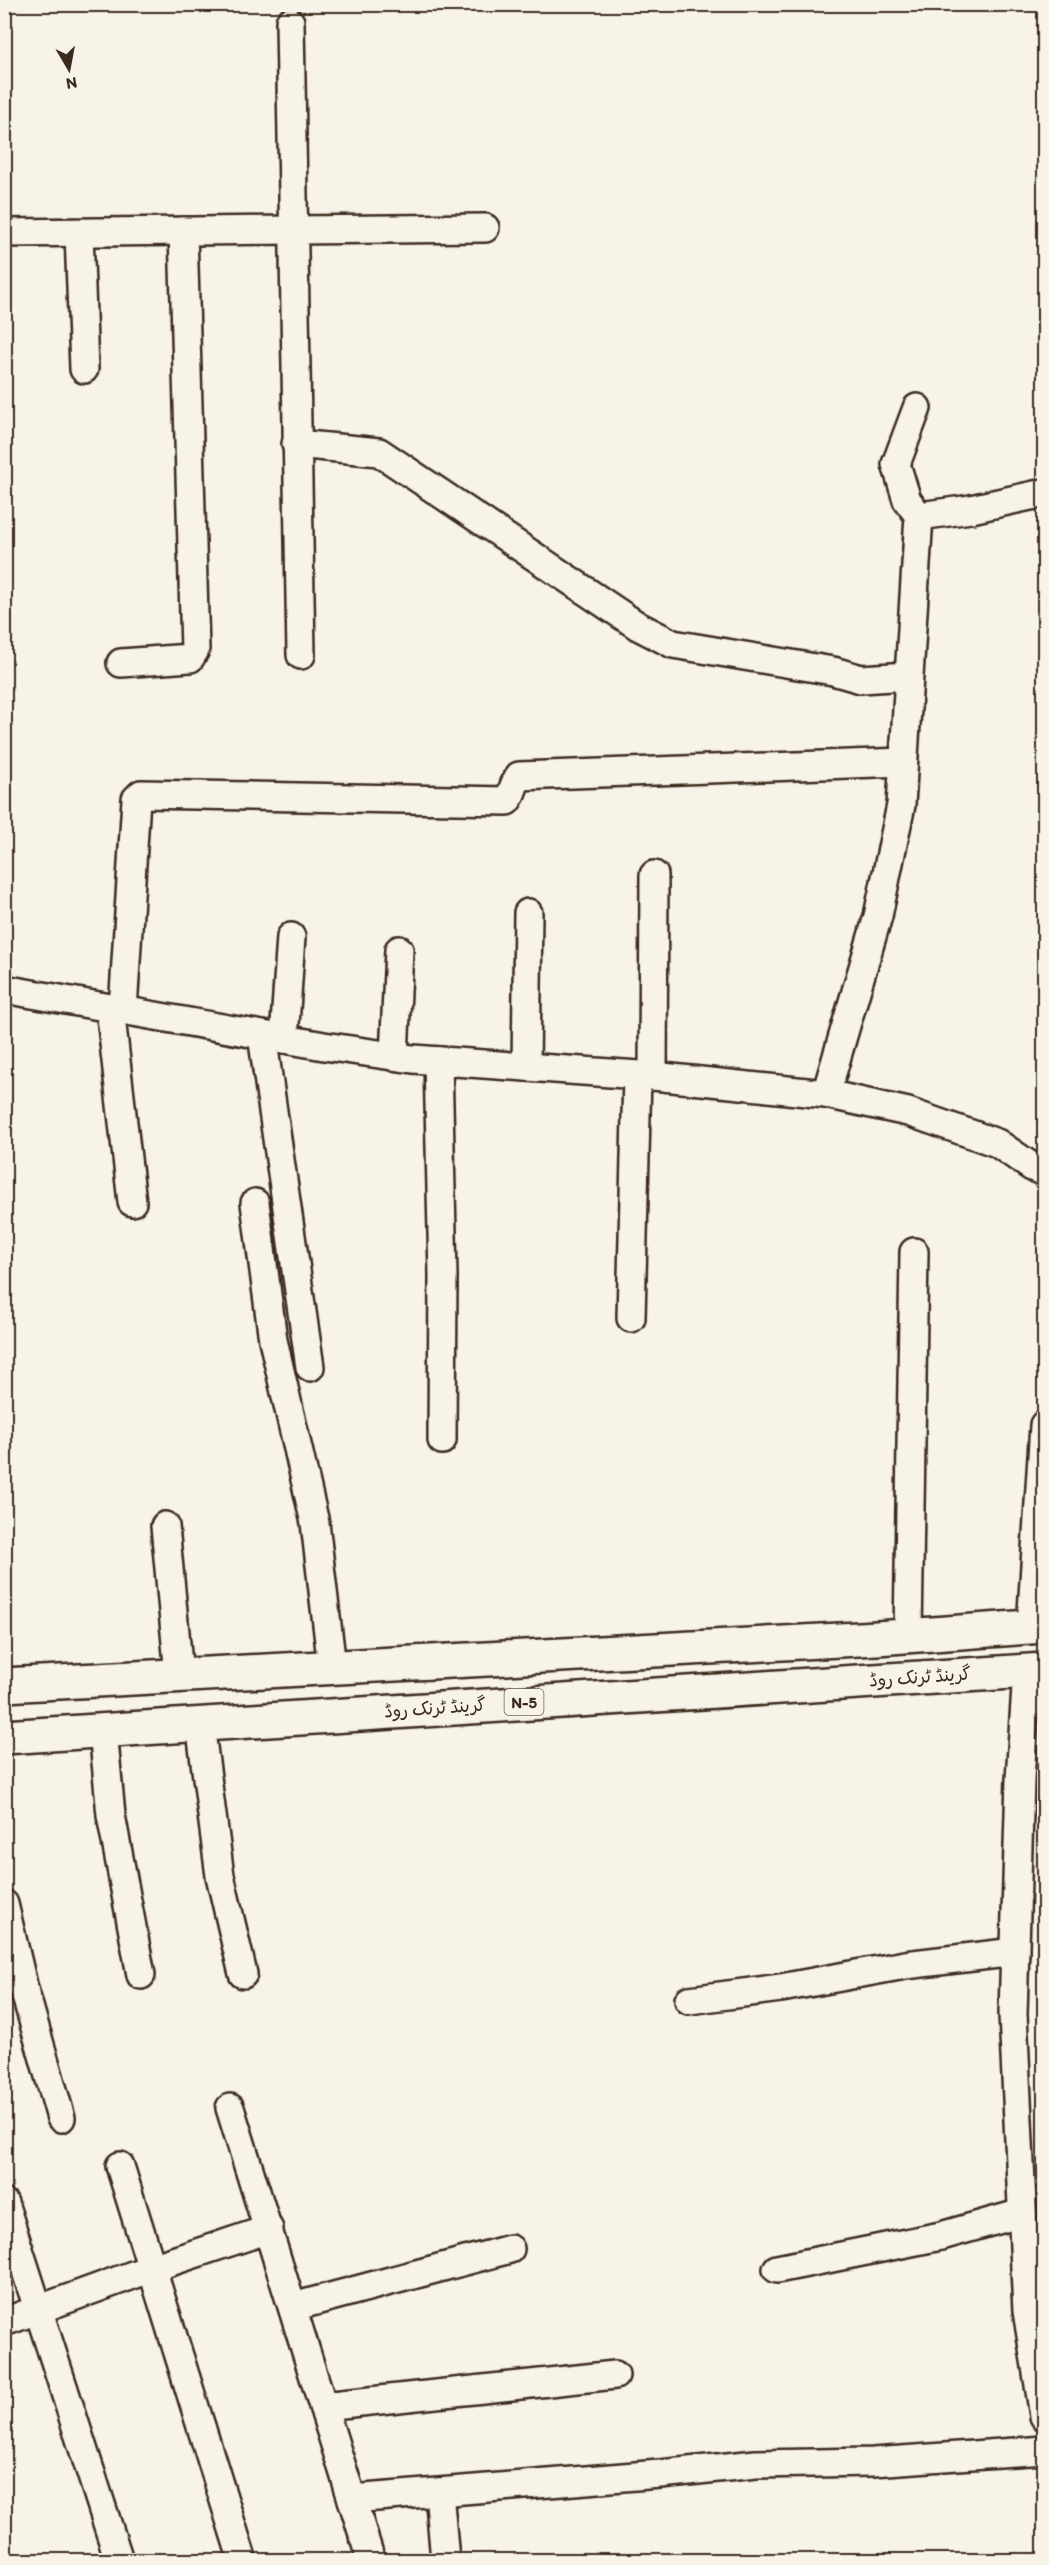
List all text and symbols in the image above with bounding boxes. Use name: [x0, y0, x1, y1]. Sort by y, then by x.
north arrow: [39, 39, 99, 99]
text: N: [65, 73, 78, 94]
street label: گرینڈ ٹرنک روڈ: [868, 1662, 972, 1692]
road number: N-5: [504, 1689, 544, 1715]
street label: گرینڈ ٹرنک روڈ: [383, 1693, 487, 1723]

